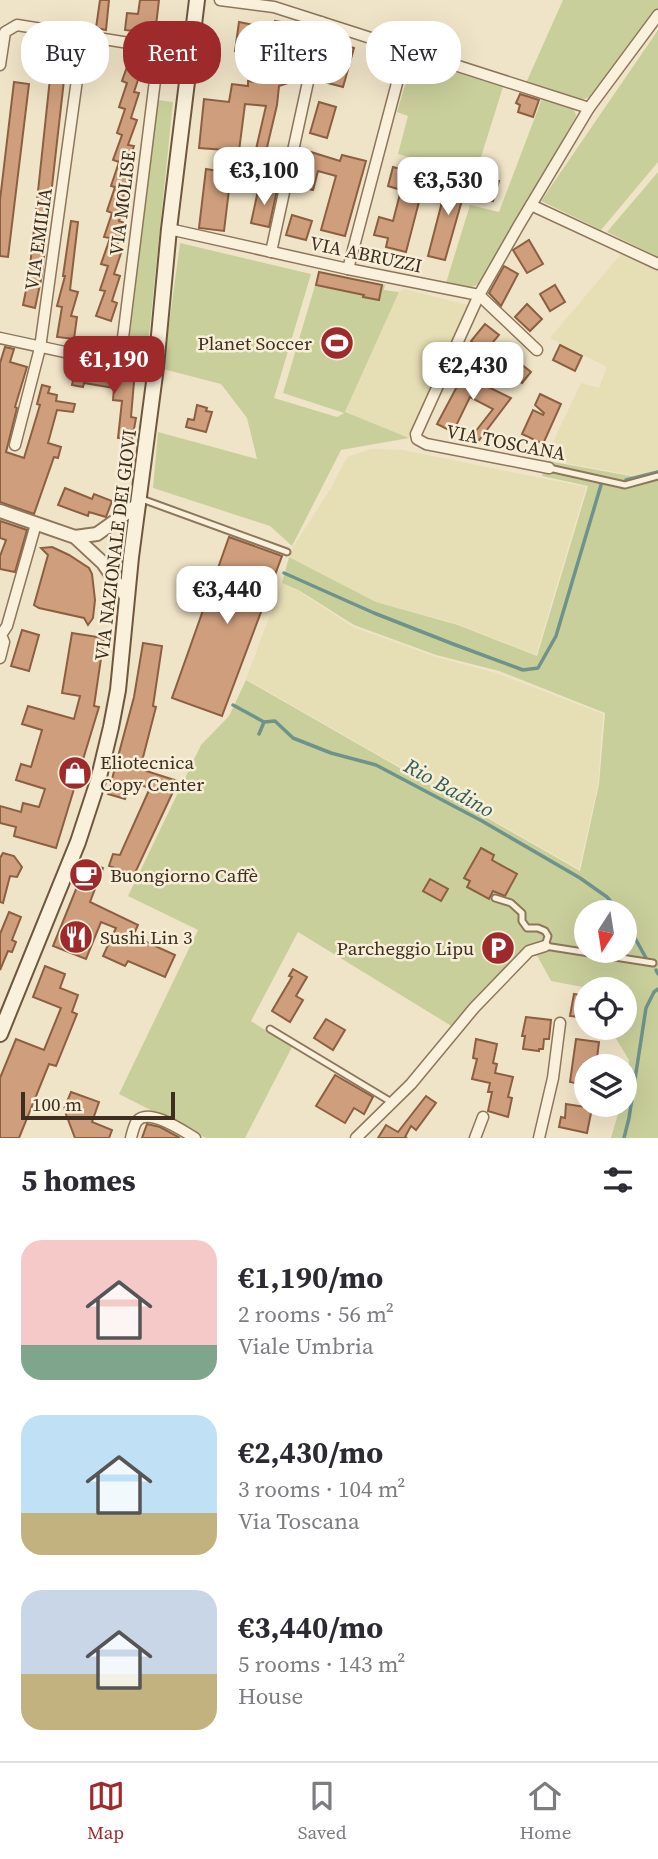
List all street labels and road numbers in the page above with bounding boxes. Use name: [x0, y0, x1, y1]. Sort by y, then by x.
street label: VIA MOLISE: [103, 149, 141, 257]
street label: VIA EMILIA: [18, 186, 58, 292]
street label: VIA ABRUZZI: [307, 229, 425, 279]
street label: VIA TOSCANA: [444, 418, 568, 466]
street label: VIA NAZIONALE DEI GIOVI: [88, 428, 142, 662]

